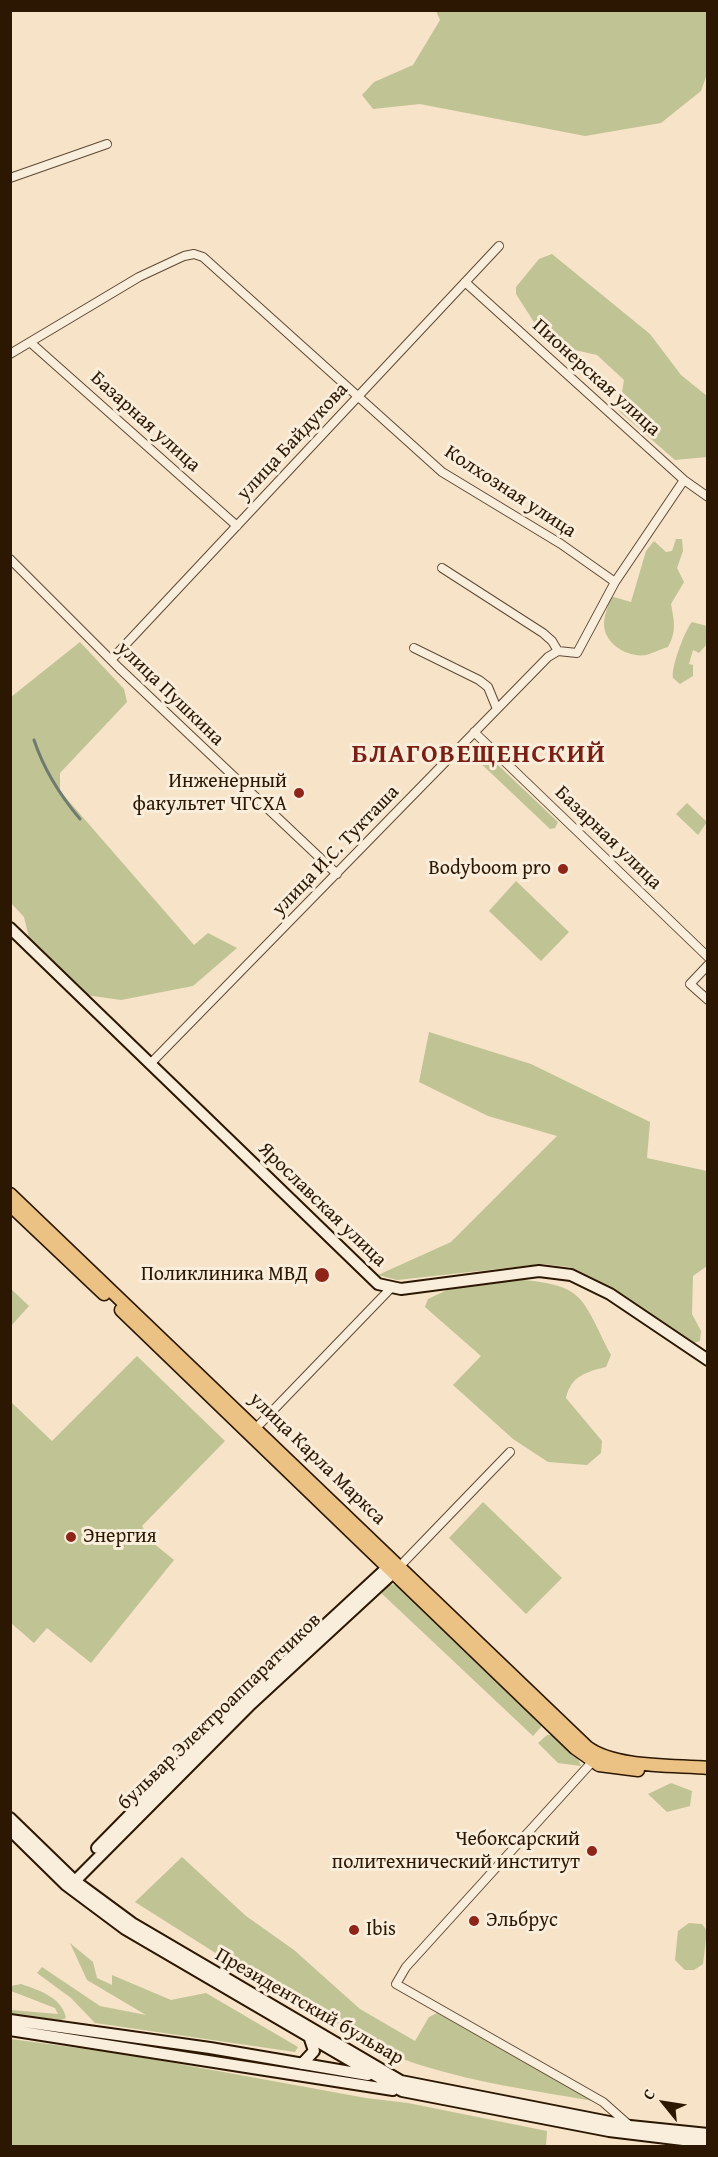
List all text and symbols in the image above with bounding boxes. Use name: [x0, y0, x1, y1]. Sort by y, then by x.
street label: Пионерская улица: [527, 314, 665, 442]
street label: Базарная улица: [85, 366, 205, 478]
street label: улица Байдукова: [232, 378, 354, 506]
street label: Колхозная улица: [440, 440, 580, 544]
street label: улица Пушкина: [111, 637, 229, 751]
district label: БЛАГОВЕЩЕНСКИЙ: [352, 739, 606, 771]
place label: Инженерный факультет ЧГСХА: [133, 770, 287, 817]
street label: улица И.С. Тукташа: [267, 781, 405, 921]
street label: Базарная улица: [549, 781, 667, 895]
marker: Инженерный факультет ЧГСХА: [292, 786, 306, 800]
place label: Bodyboom pro: [428, 857, 551, 881]
marker: Bodyboom pro: [556, 862, 570, 876]
street label: Ярославская улица: [253, 1138, 391, 1272]
place label: Поликлиника МВД: [141, 1263, 308, 1287]
marker: Поликлиника МВД: [313, 1266, 331, 1284]
street label: улица Карла Маркса: [244, 1388, 390, 1530]
place label: Энергия: [83, 1525, 157, 1549]
marker: Энергия: [64, 1530, 78, 1544]
street label: бульвар Электроаппаратчиков: [114, 1609, 326, 1815]
place label: Чебоксарский политехнический институт: [332, 1828, 580, 1875]
marker: Чебоксарский политехнический институт: [585, 1844, 599, 1858]
place label: Эльбрус: [486, 1909, 558, 1933]
marker: Эльбрус: [467, 1914, 481, 1928]
place label: Ibis: [366, 1918, 396, 1942]
marker: Ibis: [347, 1923, 361, 1937]
street label: Президентский бульвар: [210, 1943, 408, 2071]
north arrow: [634, 2073, 694, 2133]
text: С: [636, 2084, 661, 2104]

